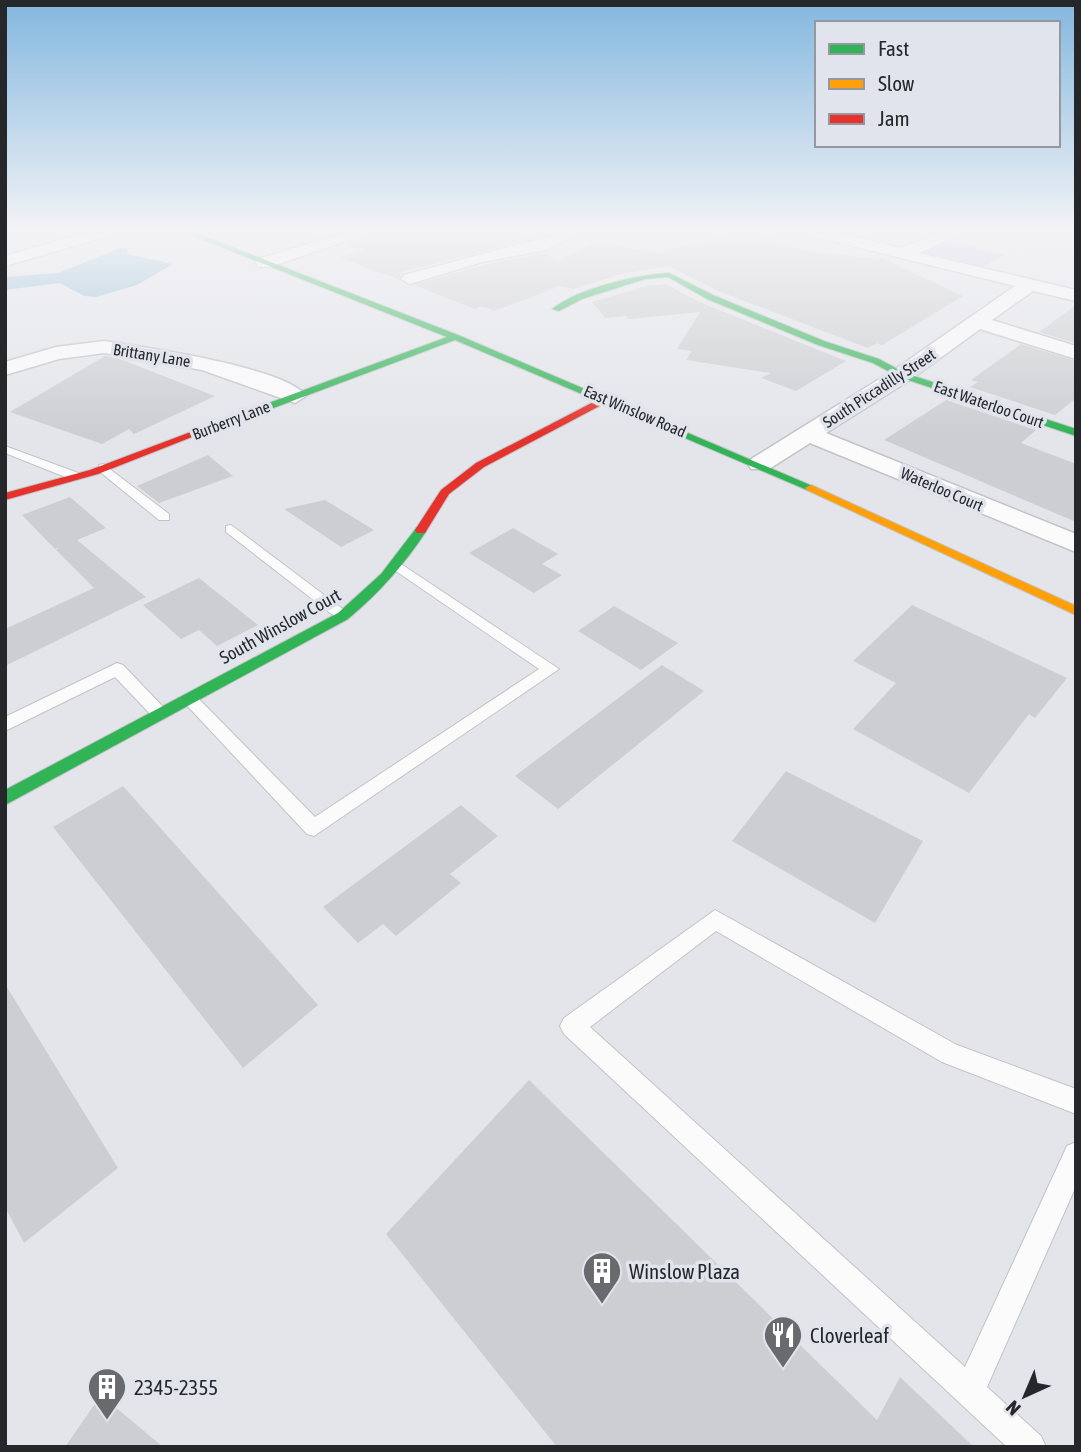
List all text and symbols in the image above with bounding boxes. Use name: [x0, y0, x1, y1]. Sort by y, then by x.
legend: [815, 21, 1060, 147]
text: Fast: [878, 36, 909, 60]
text: Slow: [878, 71, 915, 95]
text: Jam: [878, 106, 910, 130]
street label: Brittany Lane: [112, 340, 192, 371]
street label: South Piccadilly Street: [819, 345, 939, 432]
street label: East Waterloo Court: [932, 377, 1046, 431]
street label: East Winslow Road: [581, 381, 689, 441]
street label: Burberry Lane: [190, 397, 273, 444]
street label: Waterloo Court: [898, 464, 986, 515]
street label: South Winslow Court: [216, 584, 344, 668]
building icon: Winslow Plaza: [581, 1250, 623, 1305]
place label: Winslow Plaza: [629, 1259, 740, 1283]
restaurant icon: Cloverleaf: [762, 1314, 804, 1369]
place label: Cloverleaf: [810, 1323, 889, 1347]
north arrow: [990, 1361, 1060, 1431]
building icon: 2345-2355: [86, 1366, 128, 1421]
place label: 2345-2355: [134, 1375, 218, 1399]
text: N: [1002, 1396, 1025, 1420]

